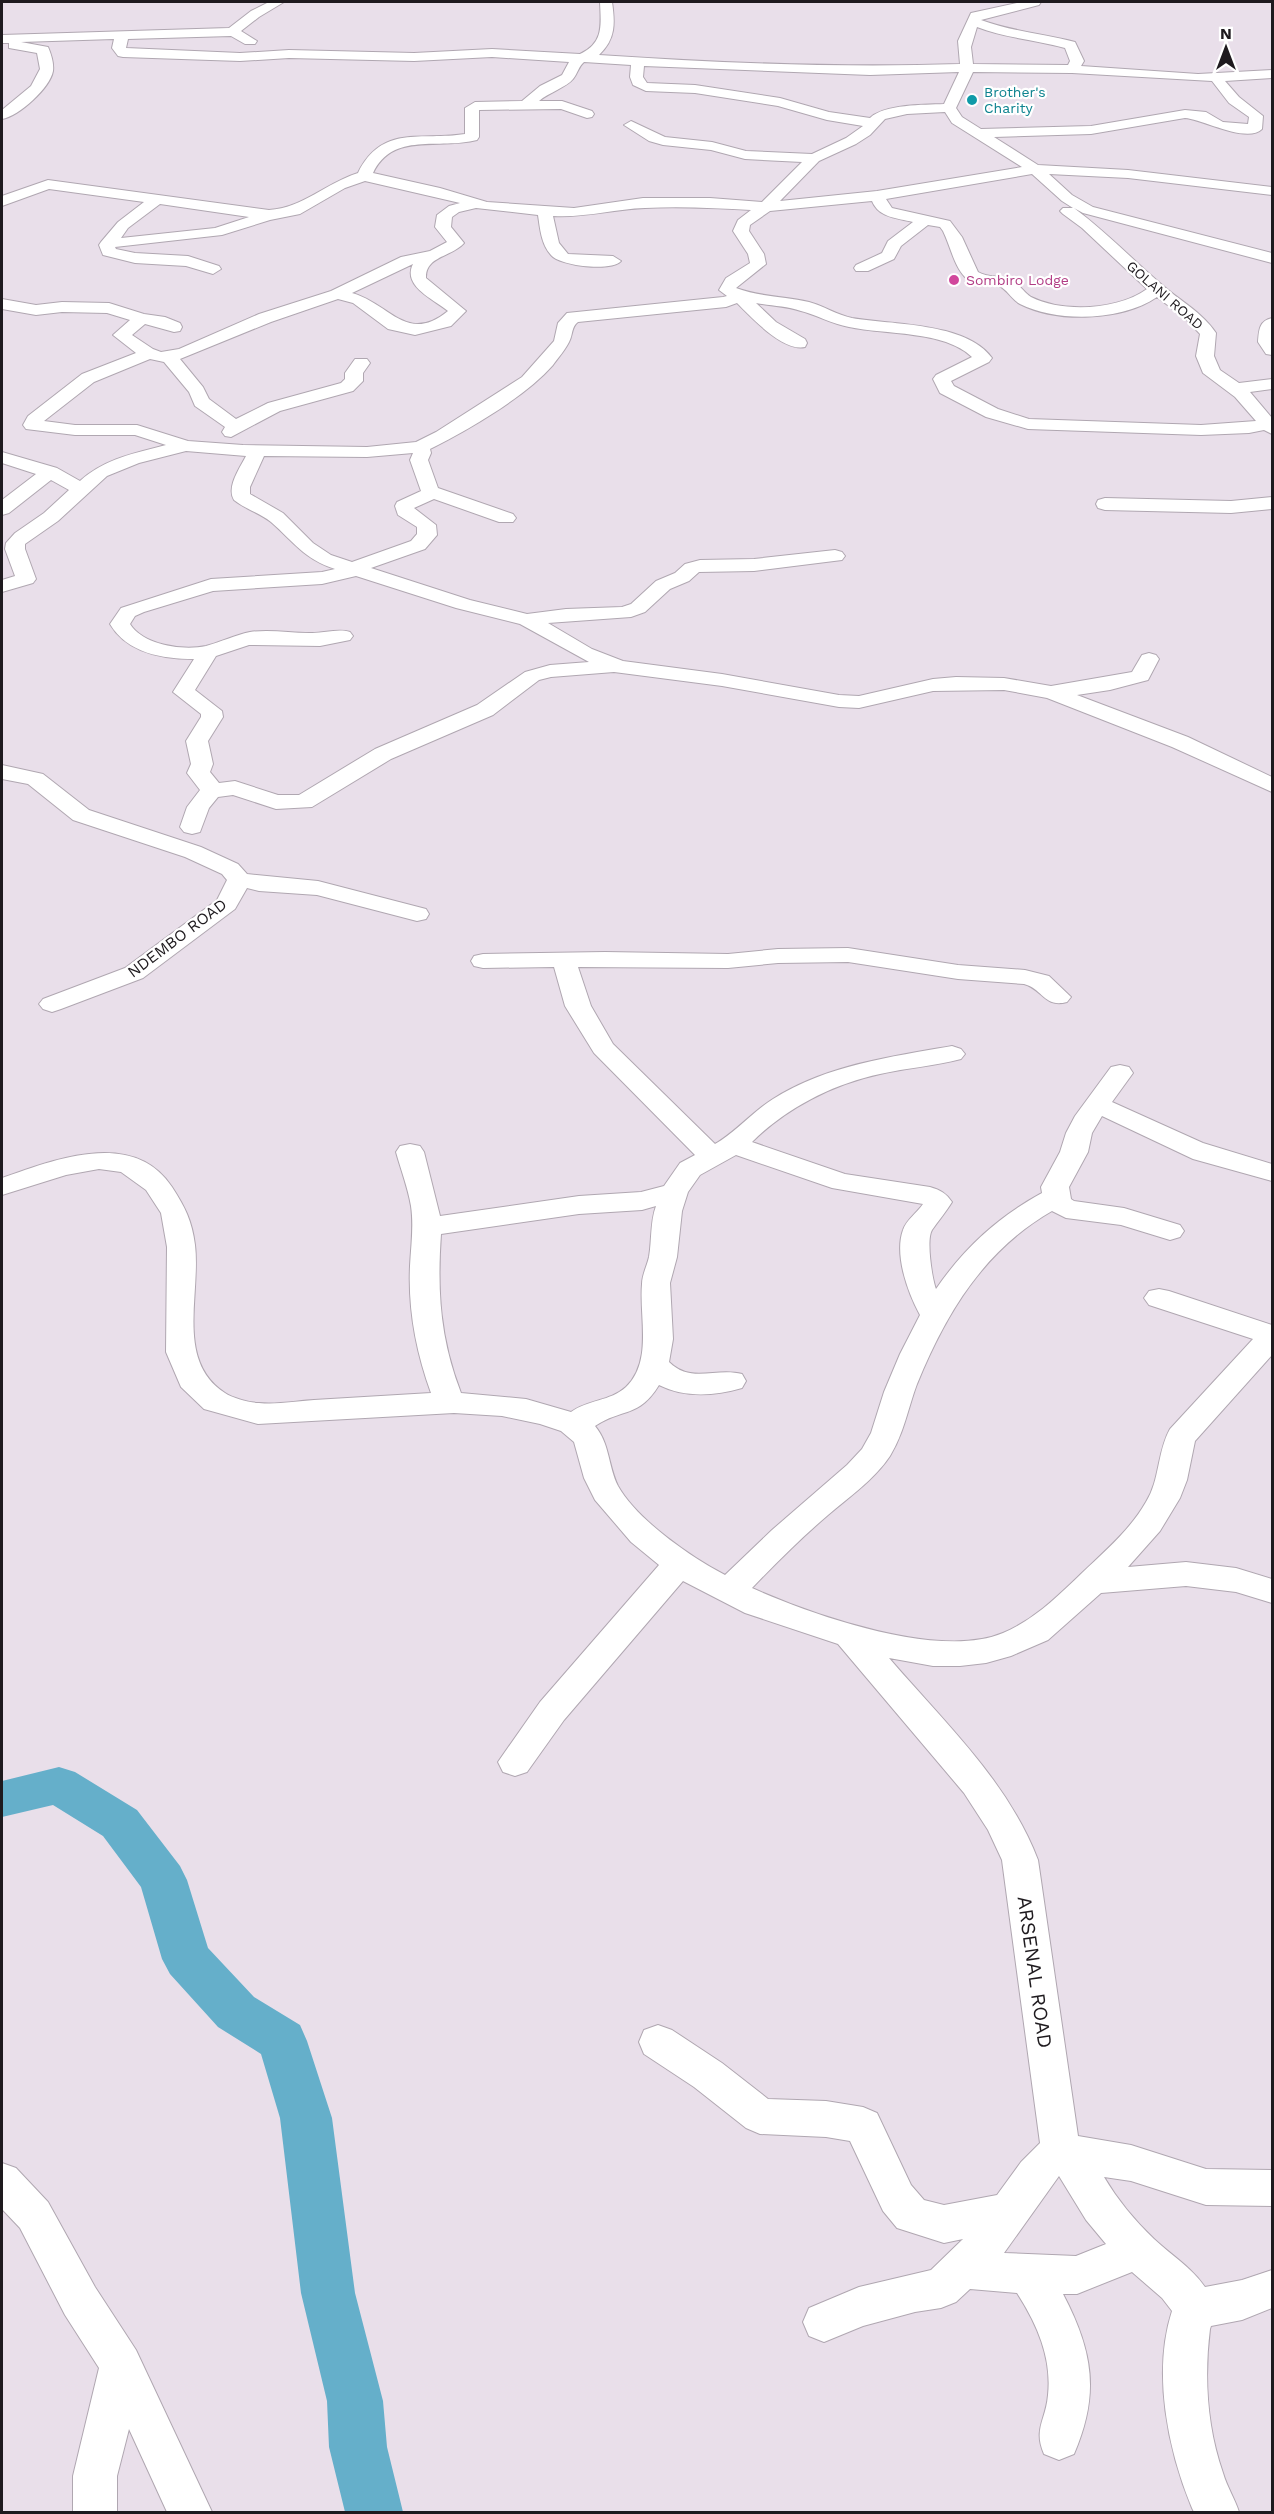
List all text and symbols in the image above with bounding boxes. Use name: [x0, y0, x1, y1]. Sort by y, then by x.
north arrow: [1196, 18, 1256, 78]
text: N: [1220, 24, 1232, 43]
place label: Brother's Charity: [984, 84, 1046, 116]
marker: Brother's Charity: [965, 93, 979, 107]
street label: GOLANI ROAD: [1123, 257, 1207, 333]
place label: Sombiro Lodge: [966, 272, 1069, 288]
marker: Sombiro Lodge: [947, 273, 961, 287]
street label: NDEMBO ROAD: [124, 895, 230, 981]
street label: ARSENAL ROAD: [1012, 1894, 1058, 2050]

